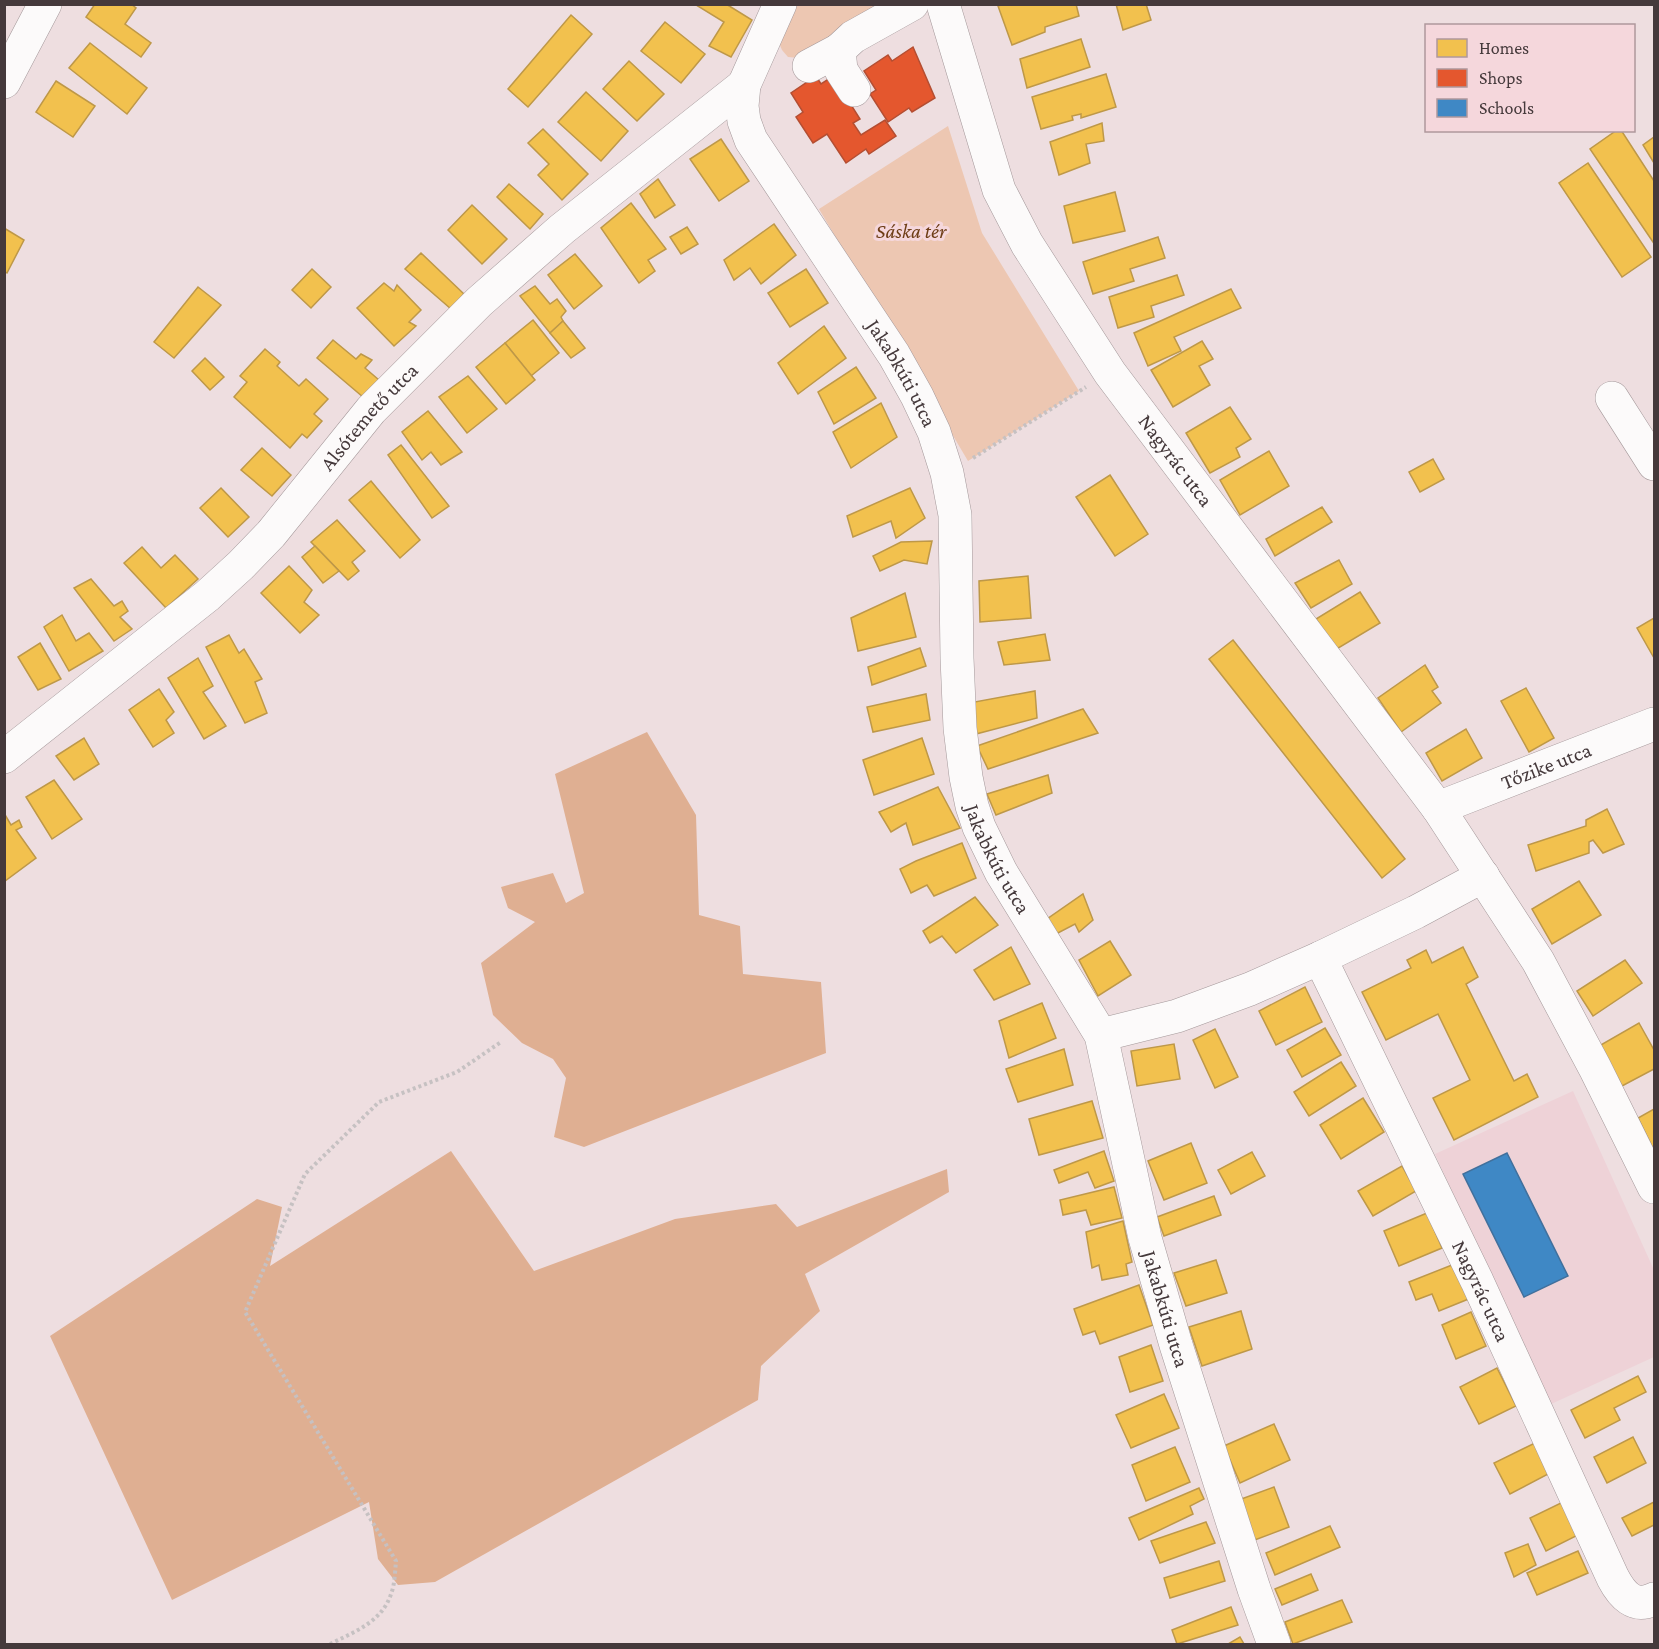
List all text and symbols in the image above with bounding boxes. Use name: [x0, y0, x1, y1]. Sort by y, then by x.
legend: [1425, 24, 1635, 132]
text: Homes: [1479, 38, 1529, 58]
text: Shops: [1479, 68, 1523, 88]
text: Schools: [1479, 98, 1534, 118]
park label: Sáska tér: [876, 219, 947, 243]
street label: Jakabkúti utca: [860, 313, 942, 431]
street label: Alsótemető utca: [315, 358, 423, 476]
street label: Nagyrác utca: [1133, 410, 1219, 511]
street label: Tőzike utca: [1498, 737, 1595, 794]
street label: Jakabkúti utca: [960, 799, 1036, 919]
street label: Nagyrác utca: [1447, 1236, 1515, 1346]
street label: Jakabkúti utca: [1137, 1246, 1194, 1370]

